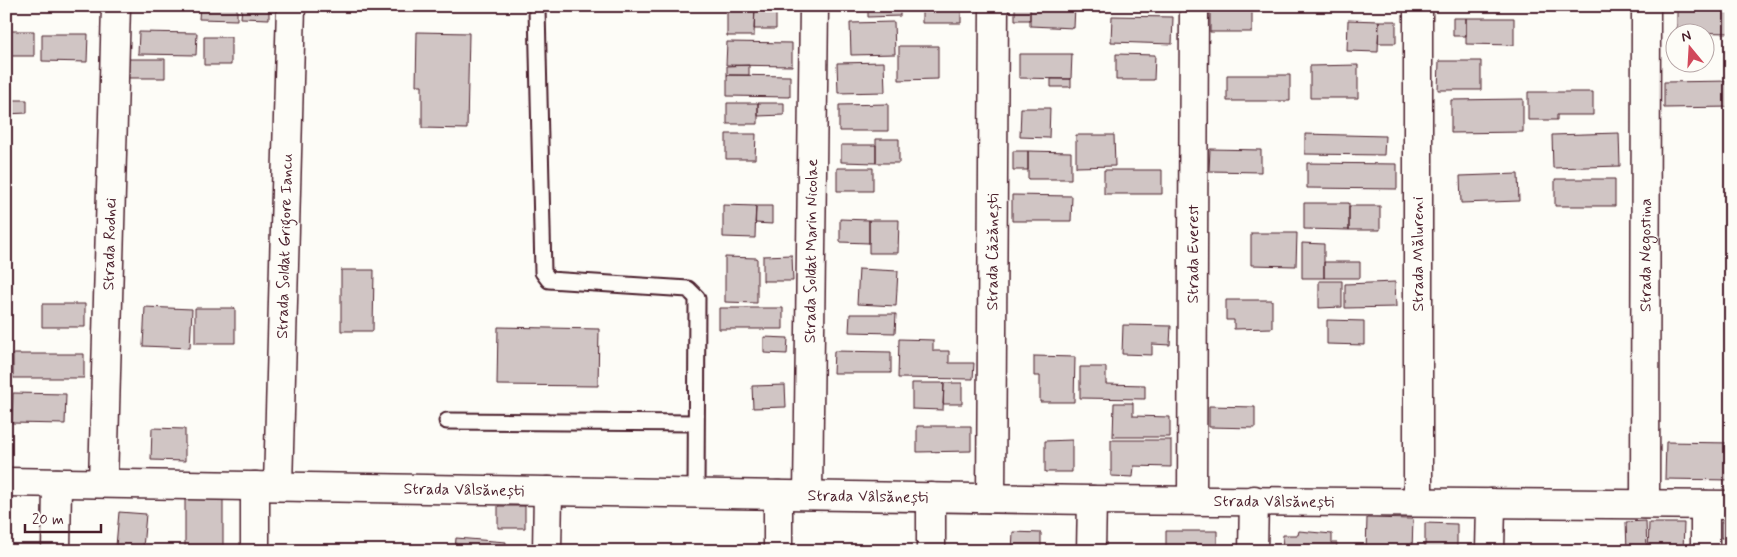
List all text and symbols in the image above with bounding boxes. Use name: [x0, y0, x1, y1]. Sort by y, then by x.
north arrow: [1664, 22, 1714, 72]
text: N: [1679, 27, 1694, 47]
street label: Strada Soldat Grigore Iancu: [271, 153, 298, 339]
street label: Strada Soldat Marin Nicolae: [799, 159, 823, 343]
street label: Strada Căzănești: [982, 193, 1003, 311]
street label: Strada Mălureni: [1408, 196, 1429, 312]
street label: Strada Rodnei: [98, 197, 121, 291]
street label: Strada Negostina: [1635, 198, 1657, 312]
street label: Strada Everest: [1182, 204, 1204, 304]
street label: Strada Vâlsănești: [404, 478, 524, 501]
street label: Strada Vâlsănești: [807, 485, 928, 508]
street label: Strada Vâlsănești: [1213, 490, 1334, 512]
scale bar: [25, 502, 101, 534]
text: 20 m: [32, 510, 64, 530]

